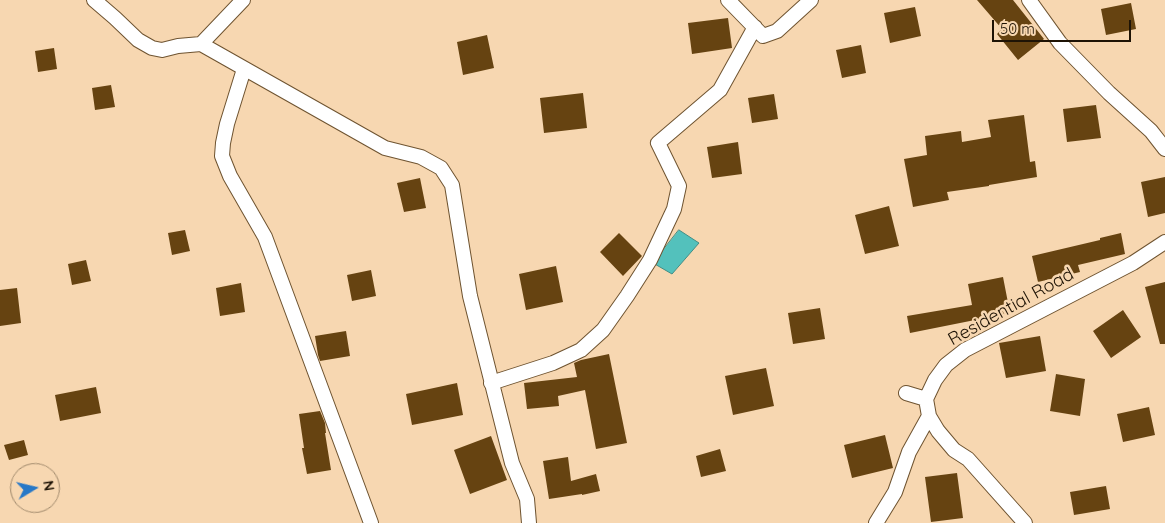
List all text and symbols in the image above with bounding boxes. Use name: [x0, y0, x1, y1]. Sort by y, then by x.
scale bar: [995, 10, 1134, 42]
text: 50 m: [1000, 19, 1035, 38]
street label: Residential Road: [944, 263, 1078, 351]
north arrow: [10, 463, 60, 513]
text: N: [39, 479, 59, 492]

